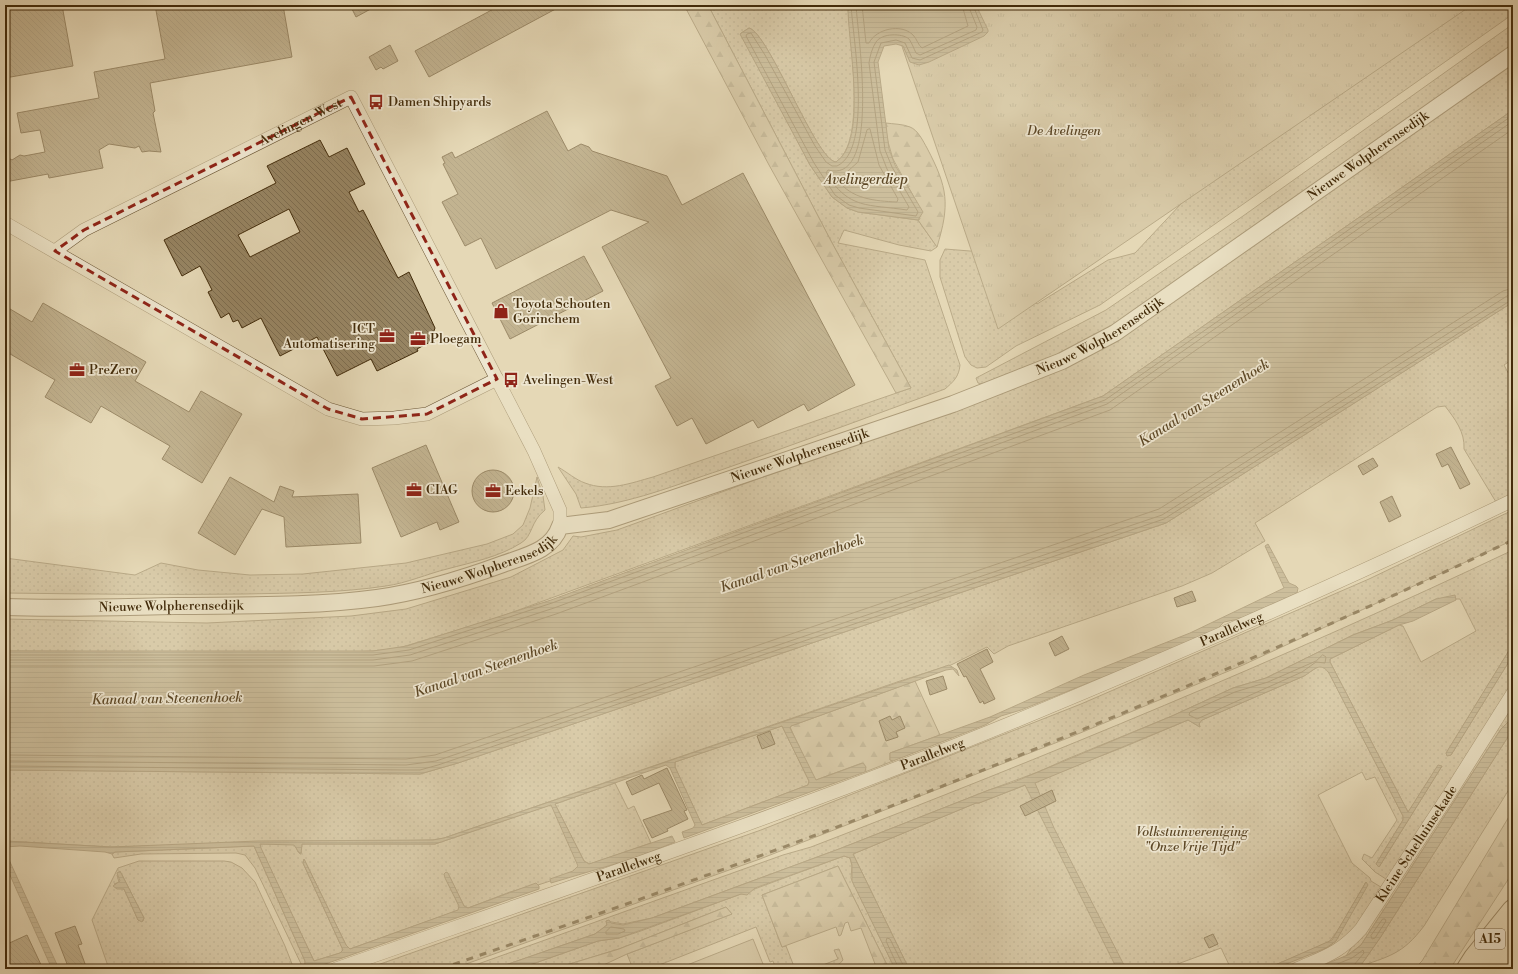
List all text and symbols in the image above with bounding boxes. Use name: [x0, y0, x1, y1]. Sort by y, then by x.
bus stop icon: Damen Shipyards: [367, 93, 385, 111]
place label: Damen Shipyards: [388, 94, 492, 110]
street label: Avelingen-West: [256, 95, 345, 150]
street label: Nieuwe Wolpherensedijk: [1304, 107, 1433, 204]
park label: De Avelingen: [1026, 123, 1102, 139]
water label: Avelingerdiep: [822, 171, 908, 189]
street label: Nieuwe Wolpherensedijk: [1034, 293, 1168, 378]
place label: Toyota Schouten Gorinchem: [513, 296, 611, 327]
shop icon: Toyota Schouten Gorinchem: [492, 302, 510, 320]
place label: ICT Automatisering: [282, 321, 375, 352]
office icon: ICT Automatisering: [378, 327, 396, 345]
office icon: Ploegam: [409, 330, 427, 348]
place label: Ploegam: [430, 331, 482, 347]
water label: Kanaal van Steenenhoek: [1135, 355, 1273, 451]
office icon: PreZero: [68, 361, 86, 379]
place label: PreZero: [89, 362, 138, 378]
bus stop icon: Avelingen-West: [502, 371, 520, 389]
place label: Avelingen-West: [522, 372, 614, 388]
street label: Nieuwe Wolpherensedijk: [729, 425, 872, 486]
office icon: CIAG: [405, 481, 423, 499]
place label: CIAG: [426, 482, 458, 498]
office icon: Eekels: [484, 482, 502, 500]
place label: Eekels: [505, 483, 544, 499]
street label: Nieuwe Wolpherensedijk: [420, 531, 562, 597]
water label: Kanaal van Steenenhoek: [718, 531, 866, 597]
street label: Nieuwe Wolpherensedijk: [98, 597, 245, 615]
street label: Parallelweg: [1197, 608, 1266, 650]
water label: Kanaal van Steenenhoek: [412, 636, 560, 702]
water label: Kanaal van Steenenhoek: [91, 689, 243, 709]
street label: Parallelweg: [898, 734, 967, 774]
street label: Kleine Schelluinsekade: [1373, 782, 1461, 906]
park label: Volkstuinvereniging "Onze Vrije Tijd": [1136, 824, 1249, 855]
street label: Parallelweg: [594, 848, 663, 885]
road number: A15: [1475, 929, 1505, 949]

